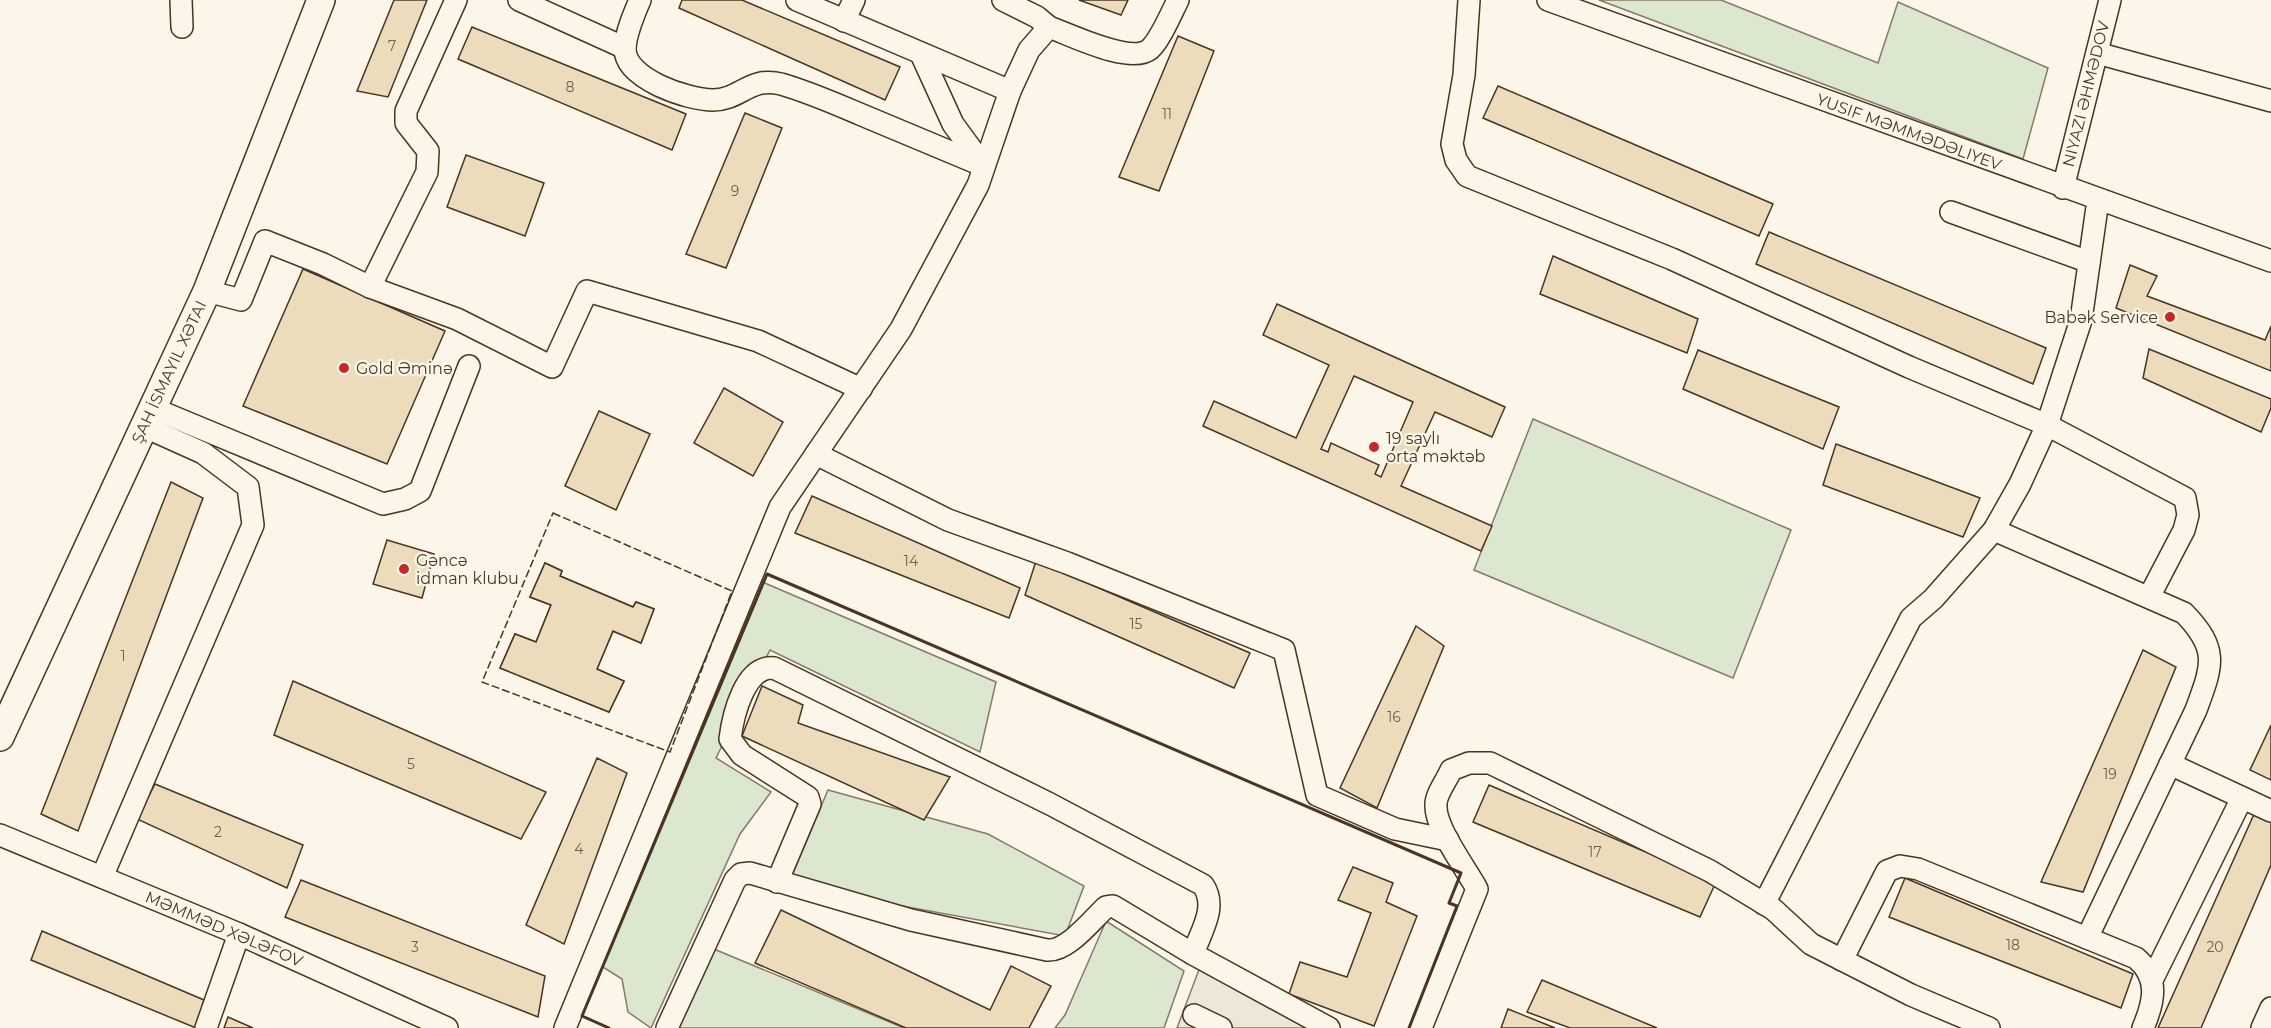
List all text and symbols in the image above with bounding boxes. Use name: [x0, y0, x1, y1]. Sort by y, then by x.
street label: NIYAZI ƏHMƏDOV: [2059, 18, 2114, 169]
house number: 7: [388, 37, 396, 55]
house number: 8: [566, 78, 575, 96]
street label: YUSIF MƏMMƏDƏLIYEV: [1814, 90, 2005, 175]
house number: 11: [1162, 105, 1172, 123]
house number: 9: [731, 182, 739, 200]
street label: ŞAH İSMAYIL XƏTAI: [128, 298, 210, 446]
place label: Babək Service: [2045, 308, 2158, 327]
marker: Babək Service: [2163, 310, 2177, 324]
place label: Gold Əminə: [356, 359, 453, 378]
marker: Gold Əminə: [337, 361, 351, 375]
place label: 19 saylı orta məktəb: [1386, 429, 1486, 466]
marker: 19 saylı orta məktəb: [1367, 440, 1381, 454]
place label: Gəncə idman klubu: [416, 551, 519, 588]
house number: 14: [904, 552, 919, 570]
marker: Gəncə idman klubu: [397, 562, 411, 576]
house number: 15: [1130, 615, 1143, 633]
house number: 1: [120, 647, 126, 665]
house number: 16: [1387, 708, 1401, 726]
house number: 5: [407, 755, 415, 773]
house number: 19: [2103, 765, 2117, 783]
house number: 2: [214, 823, 222, 841]
house number: 4: [574, 840, 584, 858]
house number: 17: [1588, 843, 1602, 861]
street label: MƏMMƏD XƏLƏFOV: [142, 887, 306, 971]
house number: 18: [2006, 936, 2020, 954]
house number: 3: [411, 938, 419, 956]
house number: 20: [2206, 938, 2224, 956]

